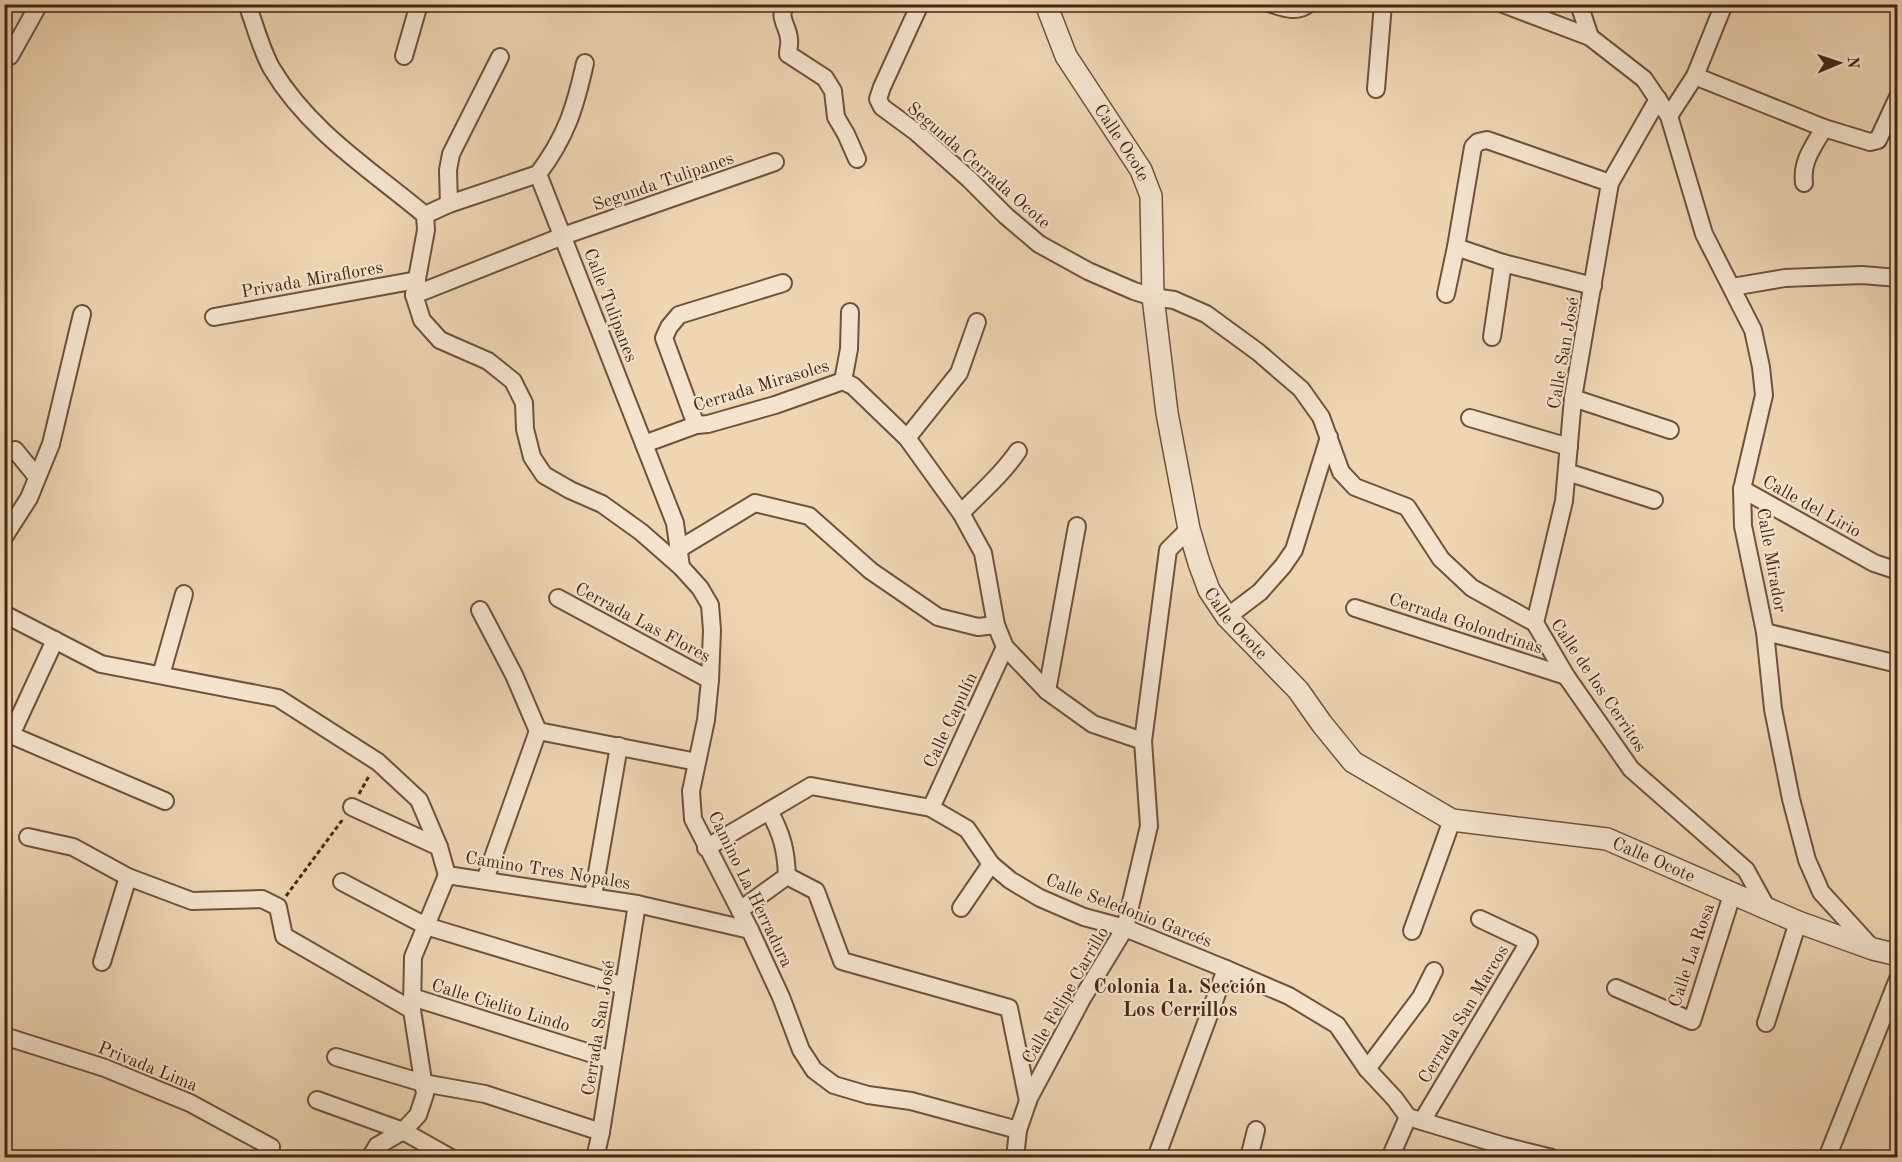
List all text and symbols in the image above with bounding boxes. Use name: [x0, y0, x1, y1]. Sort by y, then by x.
north arrow: [1809, 33, 1869, 93]
text: N: [1844, 56, 1860, 70]
street label: Segunda Cerrada Ocote: [903, 99, 1053, 233]
street label: Calle Ocote: [1090, 101, 1152, 184]
street label: Segunda Tulipanes: [590, 149, 736, 215]
street label: Calle Tulipanes: [580, 246, 640, 365]
street label: Privada Miraflores: [240, 259, 385, 301]
street label: Calle San José: [1545, 296, 1583, 411]
street label: Cerrada Mirasoles: [691, 357, 832, 415]
street label: Calle del Lirio: [1759, 472, 1864, 541]
street label: Calle Mirador: [1753, 506, 1789, 614]
street label: Cerrada Las Flores: [572, 580, 713, 666]
street label: Calle Ocote: [1200, 585, 1271, 663]
street label: Cerrada Golondrinas: [1386, 591, 1545, 657]
street label: Calle de los Cerritos: [1547, 616, 1649, 756]
street label: Calle Capulín: [921, 670, 981, 771]
street label: Camino La Herradura: [704, 809, 796, 970]
street label: Calle Ocote: [1609, 834, 1697, 886]
street label: Camino Tres Nopales: [464, 849, 632, 893]
street label: Calle Seledonio Garcés: [1043, 871, 1214, 951]
street label: Calle La Rosa: [1666, 901, 1718, 1010]
street label: Calle Felipe Carrillo: [1019, 924, 1112, 1067]
street label: Cerrada San Marcos: [1415, 942, 1512, 1087]
street label: Cerrada San José: [579, 959, 619, 1097]
street label: Calle Cielito Lindo: [429, 976, 572, 1036]
district label: Colonia 1a. Sección Los Cerrillos: [1094, 978, 1266, 1021]
street label: Privada Lima: [95, 1039, 200, 1095]

